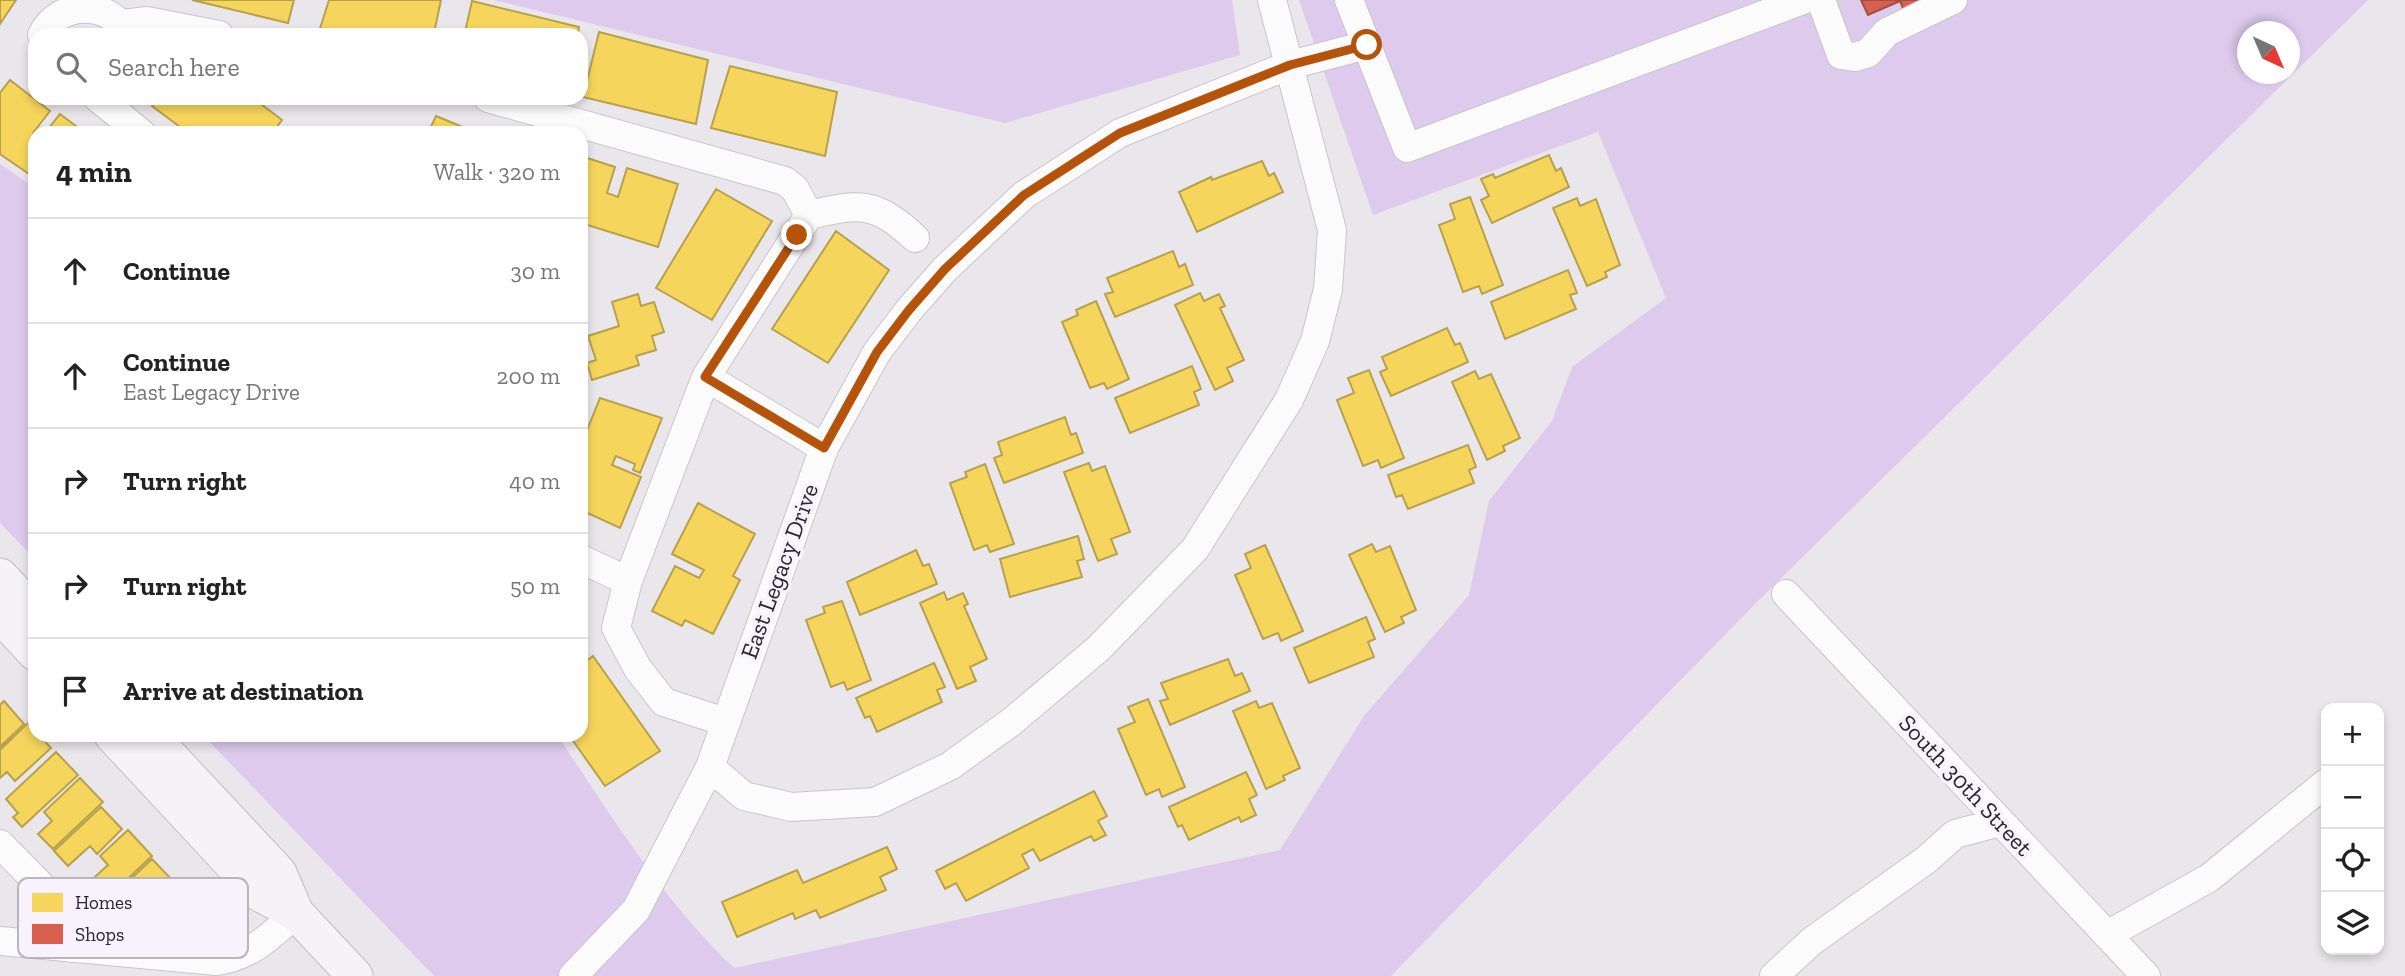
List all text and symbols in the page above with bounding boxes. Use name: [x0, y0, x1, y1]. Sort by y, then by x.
north arrow: [2237, 21, 2300, 84]
search box: [28, 28, 588, 105]
route start: [1351, 29, 1382, 60]
icon: search: [52, 48, 90, 86]
text: Search here: [108, 51, 240, 83]
text: 4 min: [56, 154, 132, 190]
text: Walk · 320 m: [433, 158, 560, 186]
route end: [781, 219, 812, 250]
icon: ahead: [56, 252, 94, 290]
text: Continue: [123, 255, 230, 287]
text: 30 m: [510, 257, 560, 285]
text: Continue: [123, 346, 230, 378]
icon: ahead: [56, 357, 94, 395]
text: 200 m: [497, 362, 560, 390]
text: East Legacy Drive: [123, 378, 300, 406]
icon: right: [56, 462, 94, 500]
text: Turn right: [123, 465, 246, 497]
text: 40 m: [509, 467, 560, 495]
street label: East Legacy Drive: [734, 479, 824, 663]
icon: right: [56, 567, 94, 605]
text: Turn right: [123, 570, 246, 602]
text: 50 m: [510, 572, 560, 600]
icon: arrive: [56, 672, 94, 710]
text: Arrive at destination: [123, 675, 363, 707]
map controls: [2321, 703, 2384, 955]
button: +: [2321, 703, 2384, 766]
street label: South 30th Street: [1893, 708, 2039, 862]
button: −: [2321, 766, 2384, 829]
button: locate: [2321, 829, 2384, 892]
legend: [18, 878, 248, 958]
text: Homes: [75, 891, 132, 914]
button: layers: [2321, 892, 2384, 955]
text: Shops: [75, 923, 124, 946]

